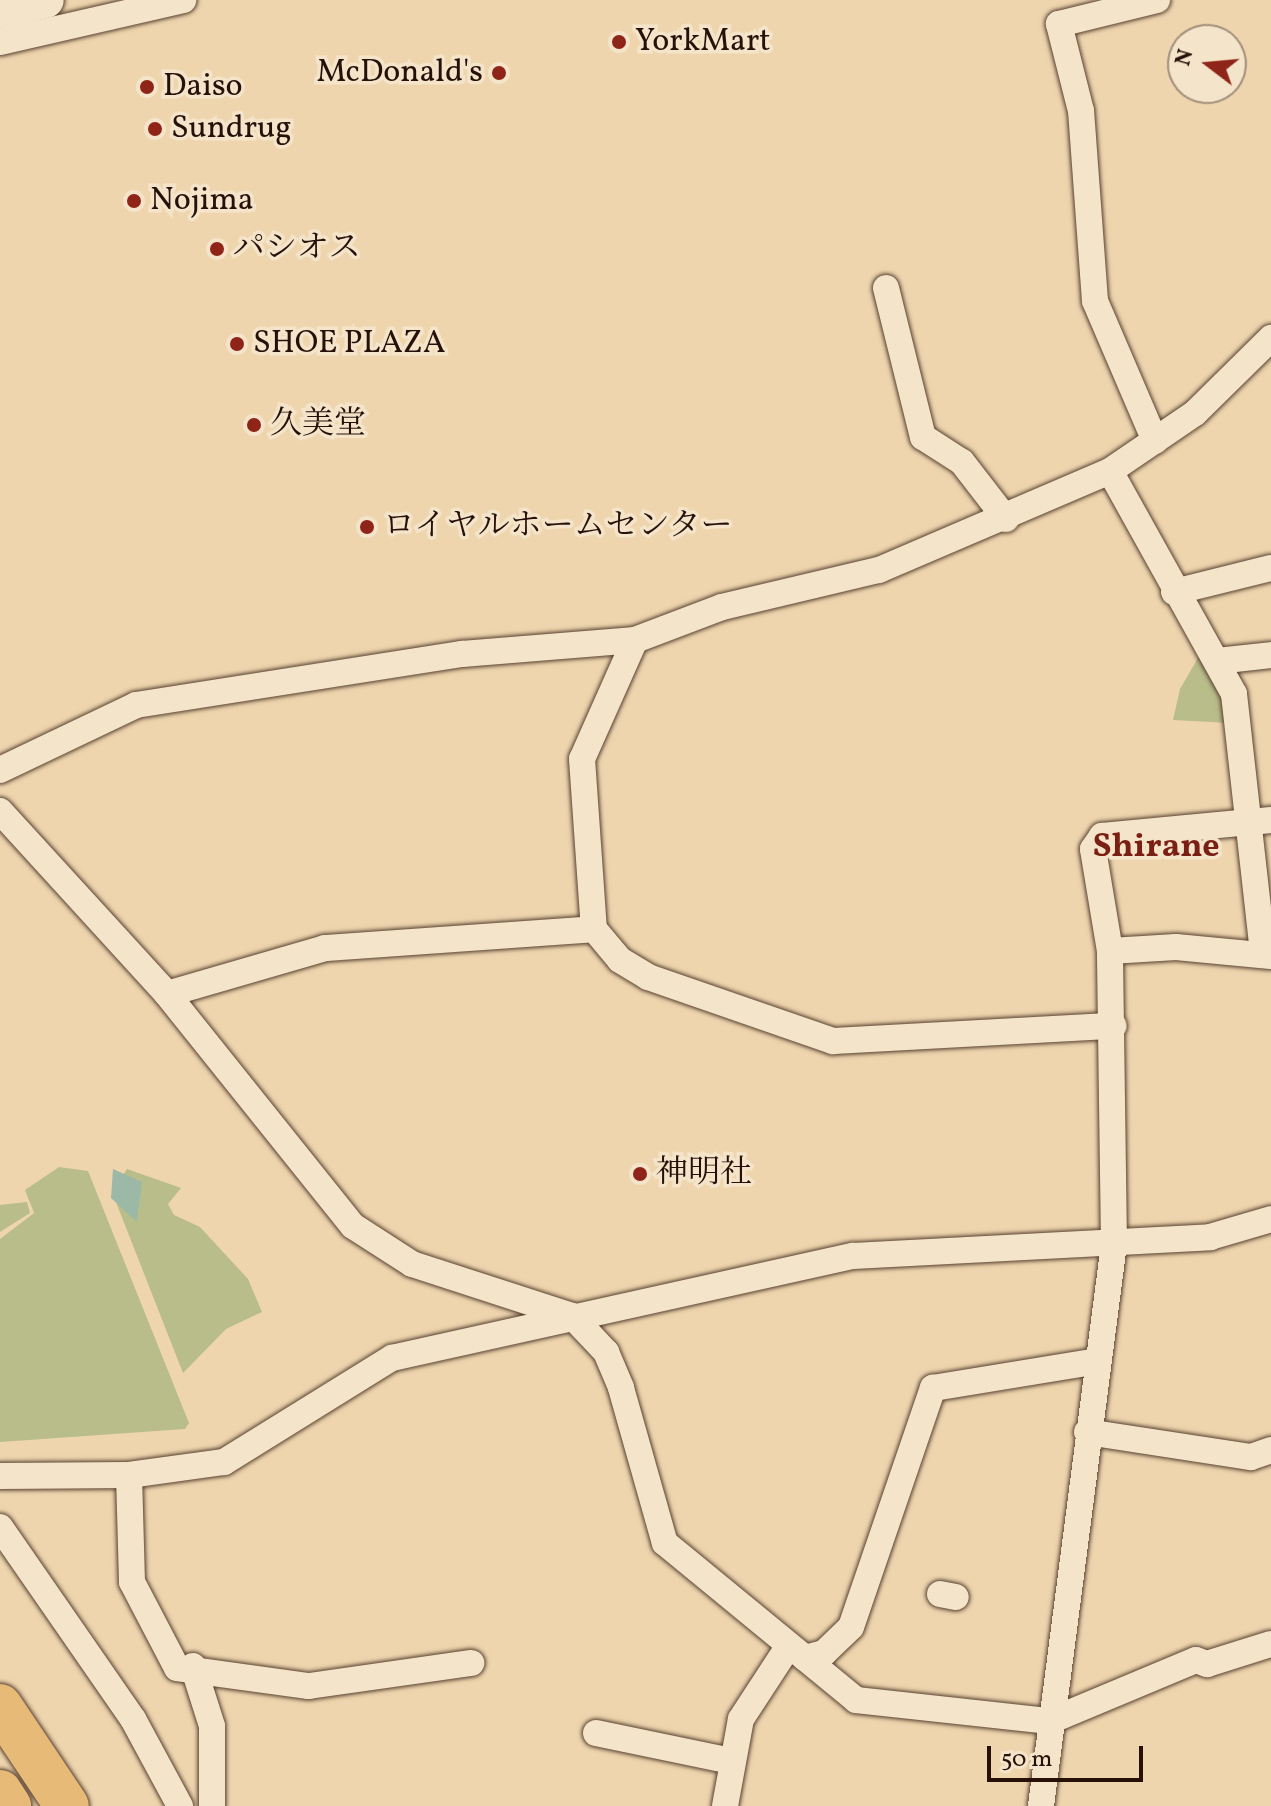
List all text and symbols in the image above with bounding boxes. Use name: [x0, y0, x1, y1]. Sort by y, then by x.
place label: YorkMart: [635, 23, 771, 61]
north arrow: [1167, 24, 1247, 104]
marker: YorkMart: [610, 33, 628, 51]
text: N: [1168, 46, 1202, 70]
place label: McDonald's: [316, 54, 483, 92]
marker: McDonald's: [490, 64, 508, 82]
place label: Daiso: [163, 68, 243, 106]
marker: Daiso: [138, 78, 156, 96]
place label: Sundrug: [171, 110, 292, 148]
marker: Sundrug: [146, 120, 164, 138]
place label: Nojima: [150, 182, 254, 220]
marker: Nojima: [125, 192, 143, 210]
place label: パシオス: [233, 230, 361, 268]
marker: パシオス: [208, 240, 226, 258]
place label: SHOE PLAZA: [253, 325, 446, 363]
marker: SHOE PLAZA: [228, 335, 246, 353]
place label: 久美堂: [270, 406, 366, 444]
marker: 久美堂: [245, 416, 263, 434]
place label: ロイヤルホームセンター: [383, 508, 735, 546]
marker: ロイヤルホームセンター: [358, 518, 376, 536]
district label: Shirane: [1092, 828, 1220, 868]
place label: 神明社: [656, 1155, 752, 1193]
marker: 神明社: [631, 1165, 649, 1183]
scale bar: [991, 1730, 1147, 1780]
text: 50 m: [1001, 1743, 1053, 1777]

